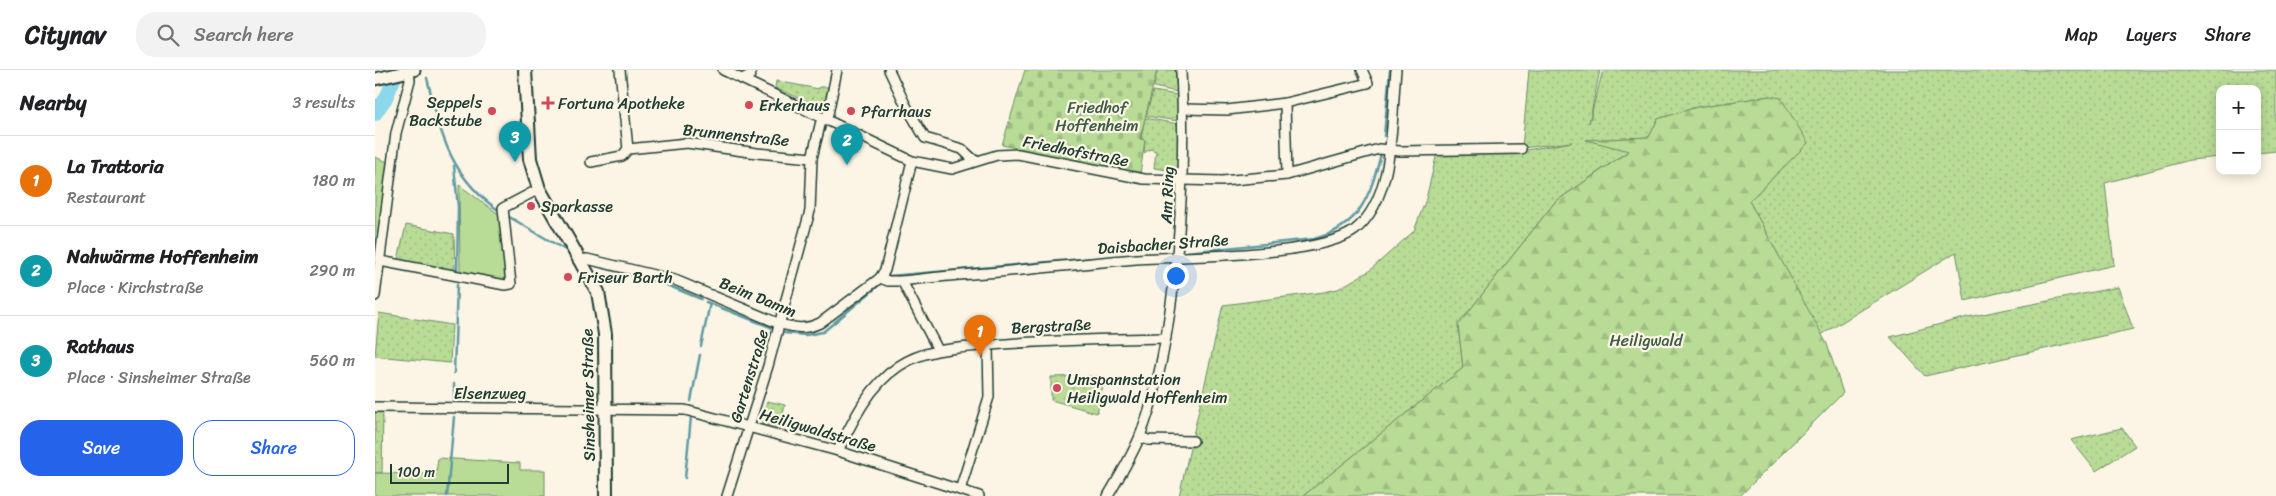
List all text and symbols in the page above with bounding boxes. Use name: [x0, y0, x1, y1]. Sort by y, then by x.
search box: [136, 12, 486, 57]
text: Citynav: [25, 14, 106, 56]
text: Search here: [194, 18, 294, 51]
text: Map: [2065, 19, 2098, 51]
text: Layers: [2126, 19, 2177, 51]
text: Share: [2205, 19, 2251, 51]
icon: search: [154, 21, 182, 49]
text: Nearby: [20, 84, 86, 122]
map controls: [2216, 85, 2261, 175]
button: +: [2216, 85, 2261, 130]
text: 3 results: [292, 88, 355, 117]
place label: Seppels Backstube: [409, 88, 483, 135]
place label: Fortuna Apotheke: [558, 89, 685, 118]
place label: Erkerhaus: [759, 91, 831, 120]
park label: Friedhof Hoffenheim: [1055, 93, 1139, 140]
marker: Fortuna Apotheke: [542, 97, 554, 109]
place label: Pfarrhaus: [861, 97, 932, 126]
marker: Erkerhaus: [743, 99, 755, 111]
marker: Seppels Backstube: [486, 105, 498, 117]
marker: Pfarrhaus: [845, 105, 857, 117]
street label: Brunnenstraße: [681, 115, 791, 155]
pin: 3: [499, 121, 531, 162]
pin: 2: [831, 124, 863, 165]
street label: Friedhofstraße: [1021, 127, 1131, 175]
button: −: [2216, 130, 2261, 175]
text: La Trattoria: [67, 150, 164, 183]
text: 1: [33, 166, 39, 195]
text: 180 m: [312, 166, 355, 195]
street label: Am Ring: [1151, 166, 1182, 225]
text: Restaurant: [67, 183, 146, 212]
place label: Sparkasse: [541, 192, 613, 221]
marker: Sparkasse: [525, 200, 537, 212]
street label: Daisbacher Straße: [1097, 225, 1230, 263]
text: Nahwärme Hoffenheim: [67, 240, 259, 273]
text: 2: [31, 256, 41, 285]
text: 290 m: [309, 256, 355, 285]
place label: Friseur Barth: [578, 263, 673, 292]
your location: [1163, 263, 1189, 289]
street label: Beim Damm: [715, 268, 801, 326]
marker: Friseur Barth: [562, 271, 574, 283]
text: Place · Kirchstraße: [67, 273, 203, 302]
street label: Bergstraße: [1010, 309, 1092, 343]
pin: 1: [964, 315, 996, 356]
street label: Gartenstraße: [721, 326, 777, 426]
park label: Heiligwald: [1609, 326, 1684, 355]
street label: Sinsheimer Straße: [572, 328, 604, 462]
text: Rathaus: [67, 330, 134, 363]
text: 3: [32, 346, 40, 375]
text: 560 m: [310, 346, 355, 375]
text: Place · Sinsheimer Straße: [67, 363, 251, 392]
place label: Umspannstation Heiligwald Hoffenheim: [1067, 365, 1228, 412]
street label: Elsenzweg: [454, 379, 526, 408]
marker: Umspannstation Heiligwald Hoffenheim: [1051, 382, 1063, 394]
street label: Heiligwaldstraße: [756, 400, 880, 461]
button: Save: [20, 420, 183, 476]
button: Share: [193, 420, 355, 476]
text: 100 m: [397, 460, 435, 485]
scale bar: [390, 461, 509, 484]

